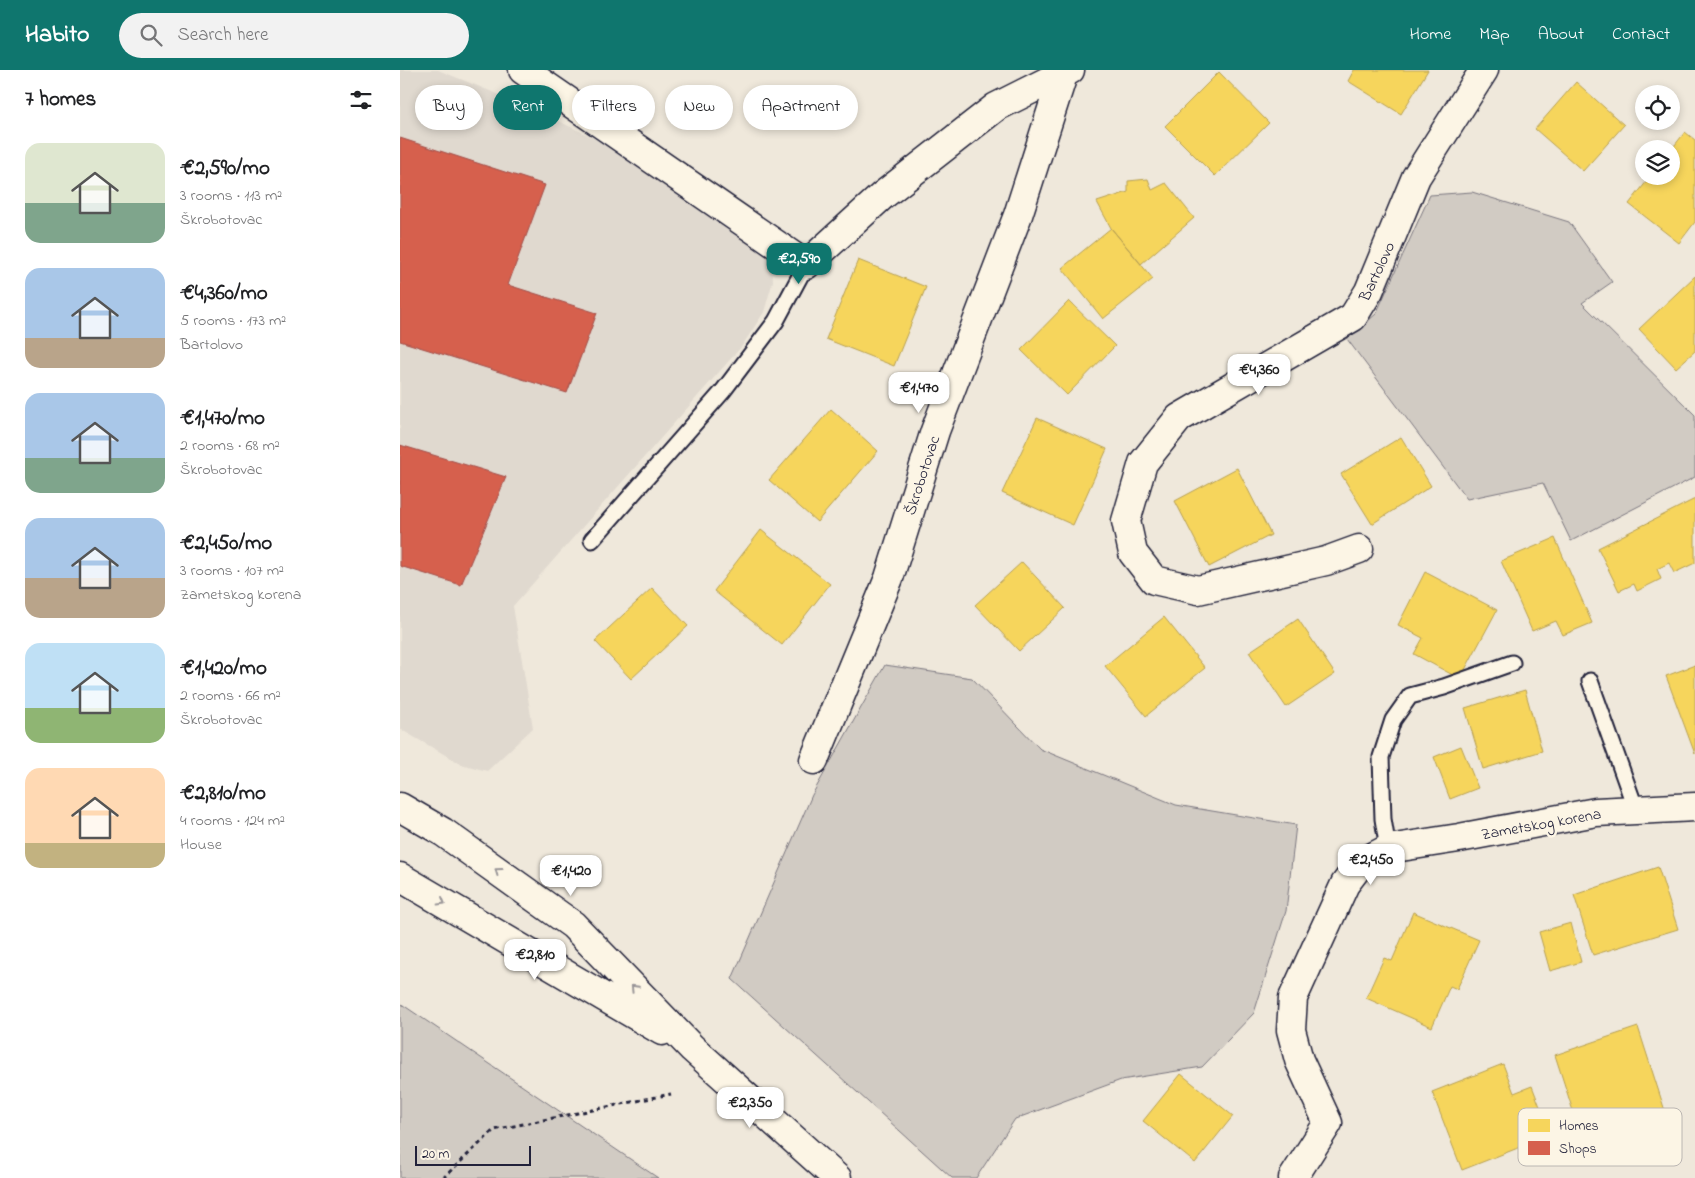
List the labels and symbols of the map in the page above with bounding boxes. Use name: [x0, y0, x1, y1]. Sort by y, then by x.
street label: Bartolovo: [1353, 238, 1402, 306]
pin: €2,590: [758, 242, 840, 285]
pin: €4,360: [1218, 354, 1300, 396]
pin: €1,470: [878, 372, 960, 414]
street label: Škrobotovac: [899, 432, 947, 519]
street label: Zametskog korena: [1480, 803, 1603, 847]
pin: €2,450: [1330, 844, 1412, 886]
pin: €1,420: [530, 854, 612, 897]
one-way arrow: [494, 868, 504, 877]
one-way arrow: [437, 895, 446, 905]
pin: €2,810: [494, 938, 576, 981]
one-way arrow: [631, 984, 640, 993]
pin: €2,350: [709, 1086, 791, 1129]
legend: [1518, 1108, 1682, 1166]
text: Homes: [1559, 1116, 1599, 1137]
text: Shops: [1559, 1139, 1597, 1160]
scale bar: [415, 1143, 531, 1166]

